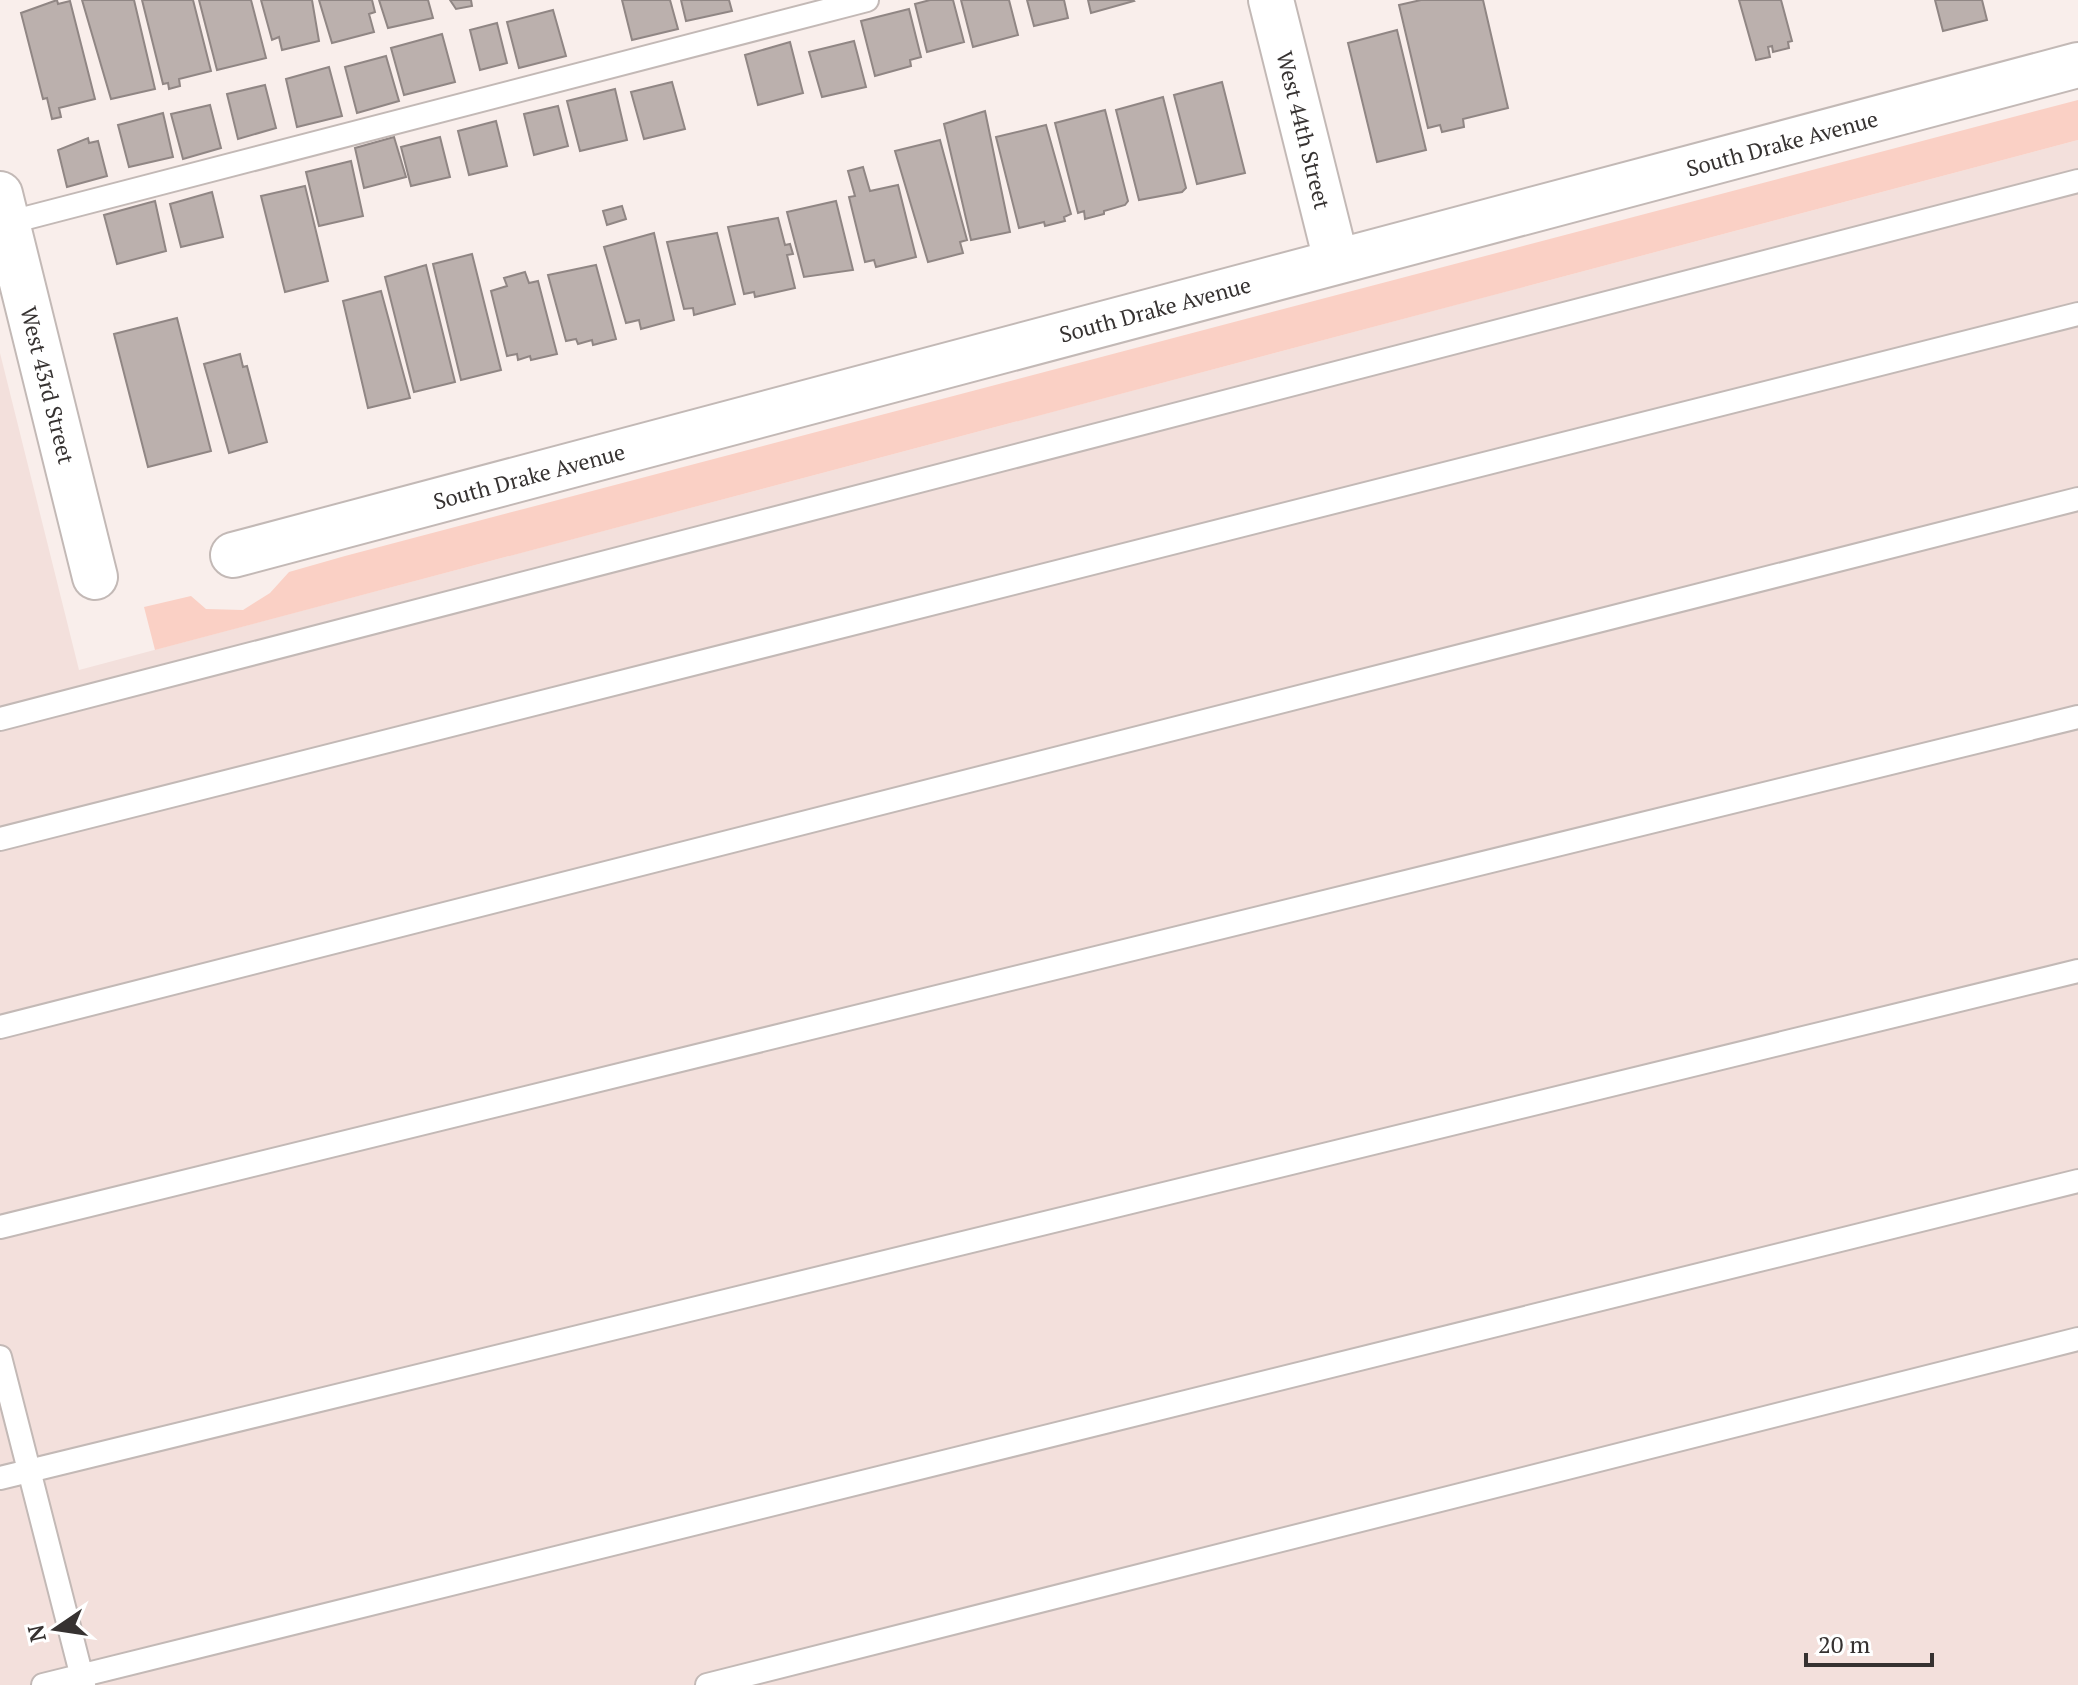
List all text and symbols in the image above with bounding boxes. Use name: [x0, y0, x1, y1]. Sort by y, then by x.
street label: West 44th Street: [1270, 48, 1338, 212]
street label: South Drake Avenue: [1683, 103, 1881, 183]
street label: South Drake Avenue: [1056, 269, 1254, 349]
street label: West 43rd Street: [14, 303, 82, 467]
street label: South Drake Avenue: [430, 436, 628, 516]
north arrow: [16, 1589, 96, 1669]
scale bar: [1806, 1617, 1932, 1667]
text: N: [20, 1622, 52, 1645]
text: 20 m: [1818, 1628, 1870, 1660]

